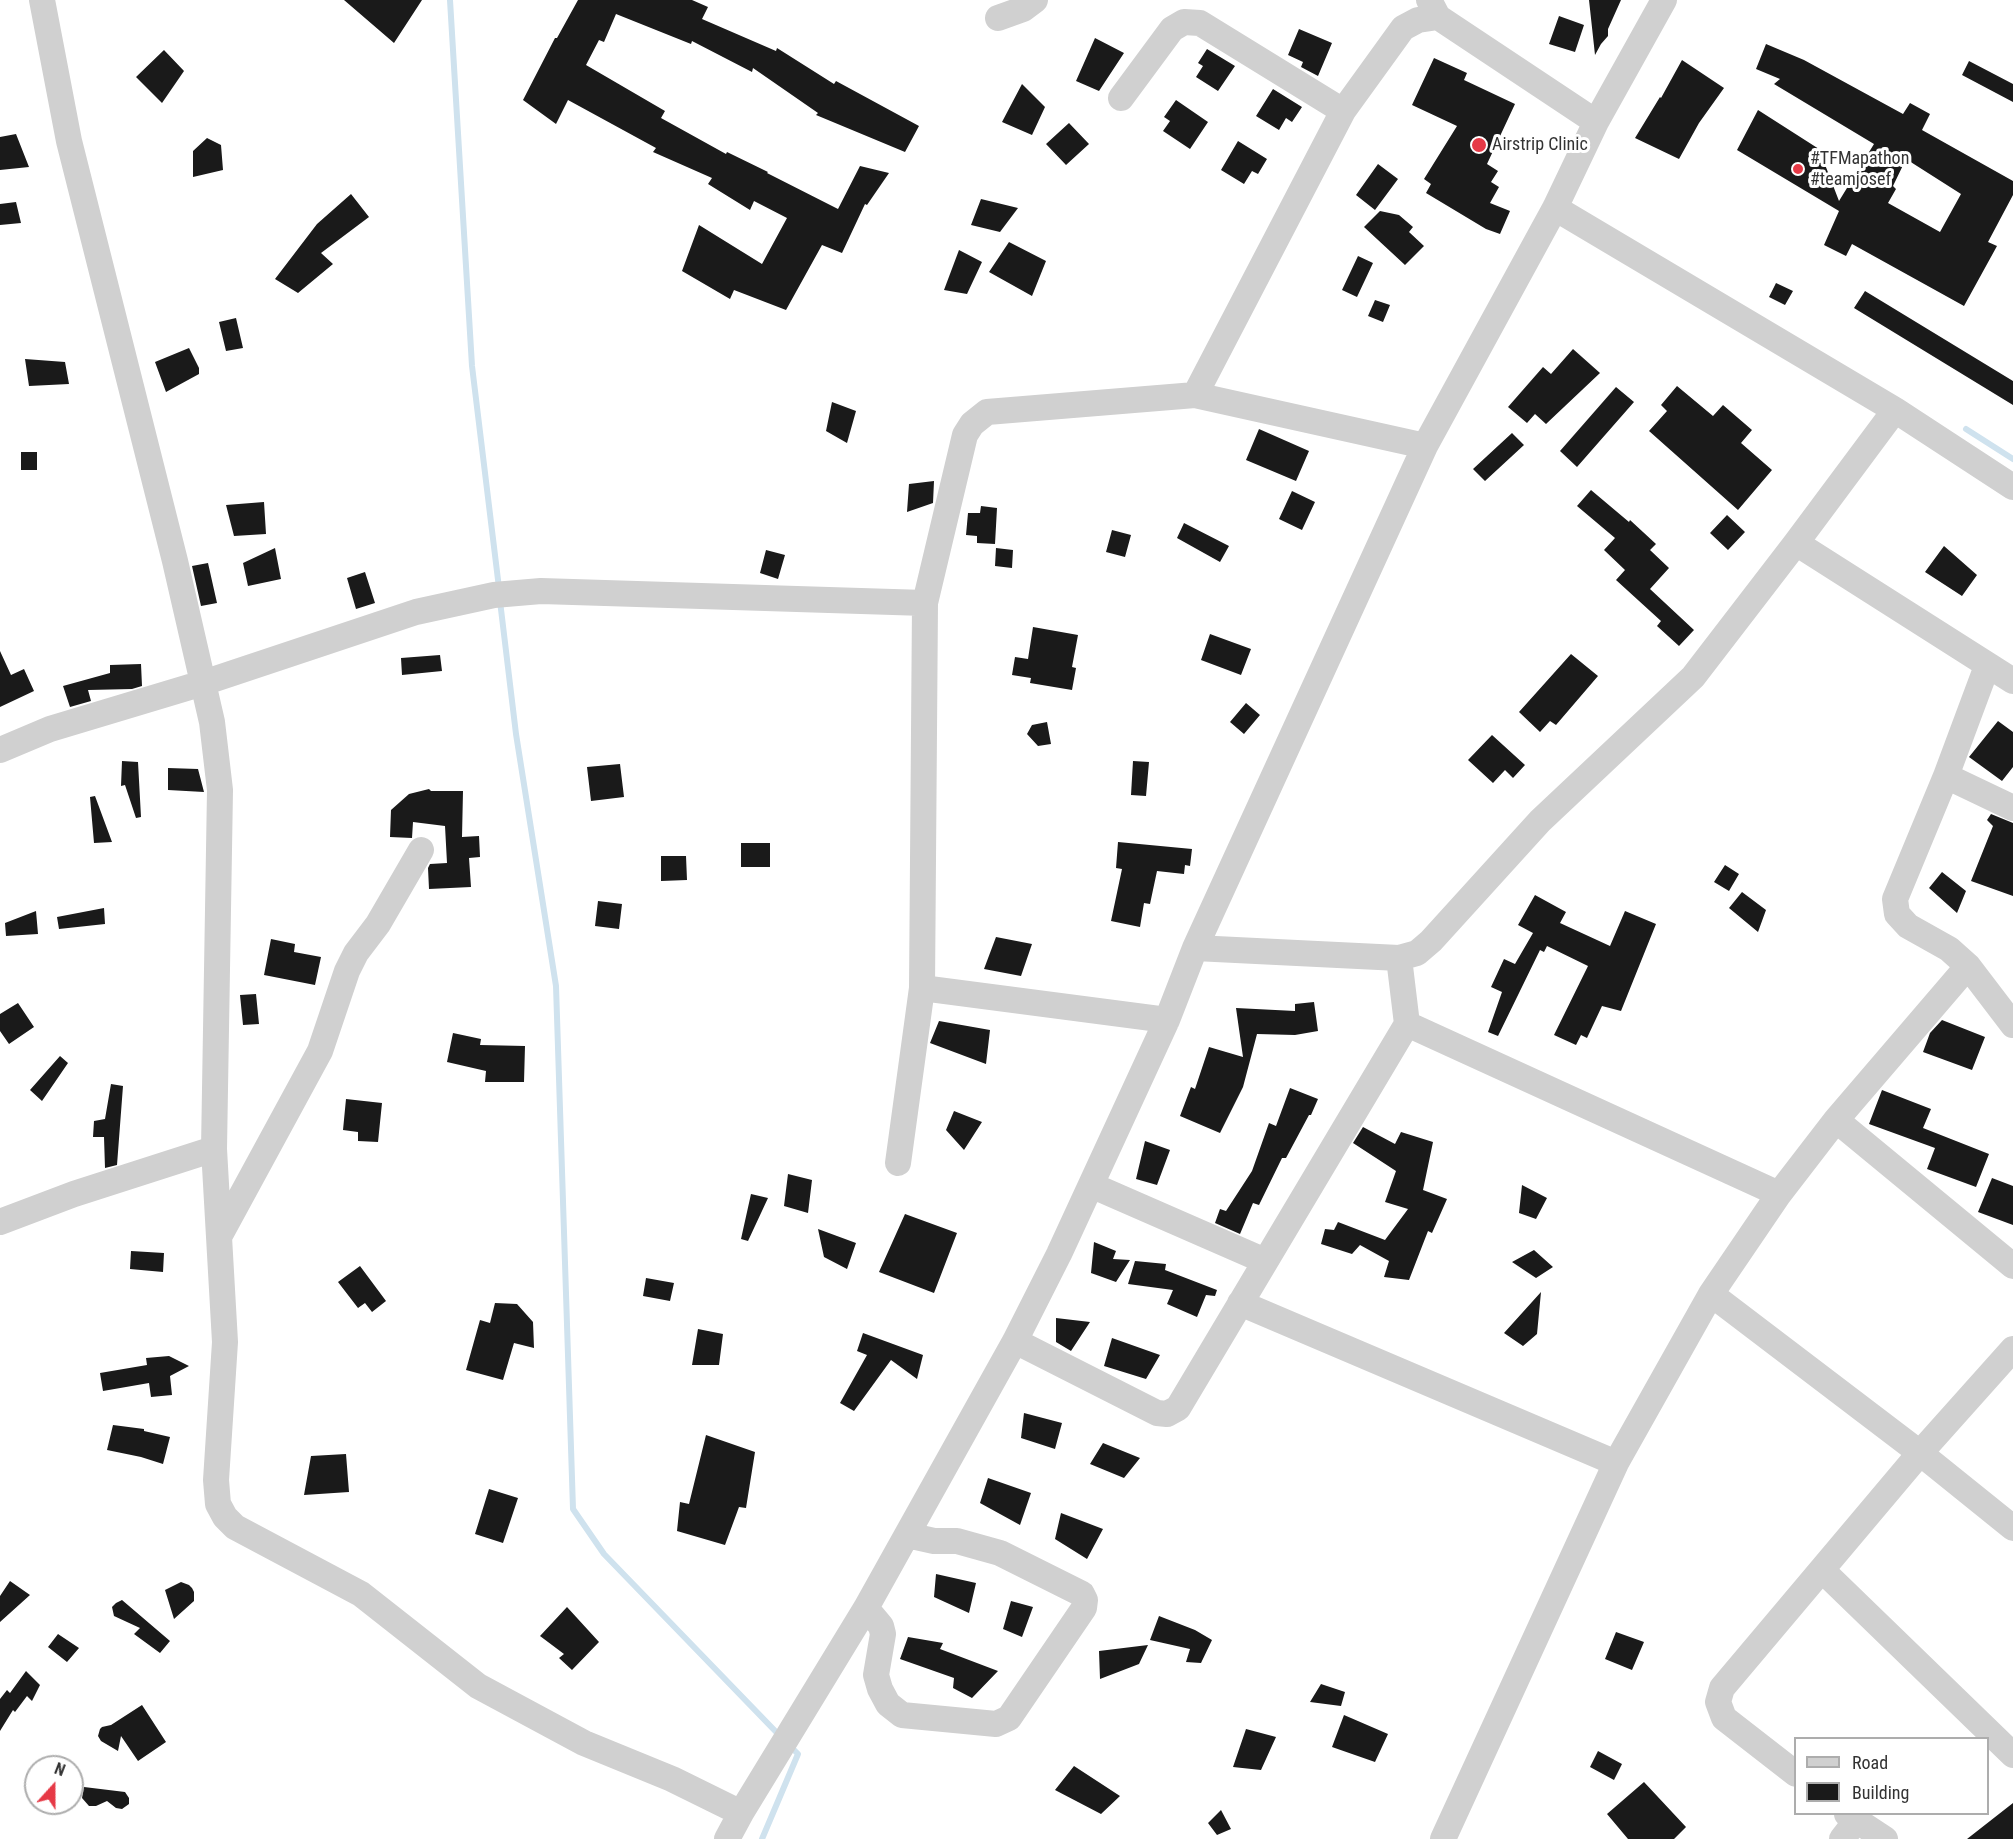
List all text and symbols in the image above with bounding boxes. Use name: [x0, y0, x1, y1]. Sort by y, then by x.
place label: Airstrip Clinic: [1492, 134, 1588, 156]
marker: Airstrip Clinic: [1470, 136, 1488, 154]
place label: #TFMapathon #teamjosef: [1810, 148, 1909, 190]
marker: #TFMapathon #teamjosef: [1791, 162, 1805, 176]
legend: [1794, 1737, 1989, 1815]
text: Road: [1852, 1752, 1888, 1773]
north arrow: [24, 1755, 84, 1815]
text: N: [52, 1759, 68, 1780]
text: Building: [1852, 1782, 1909, 1803]

